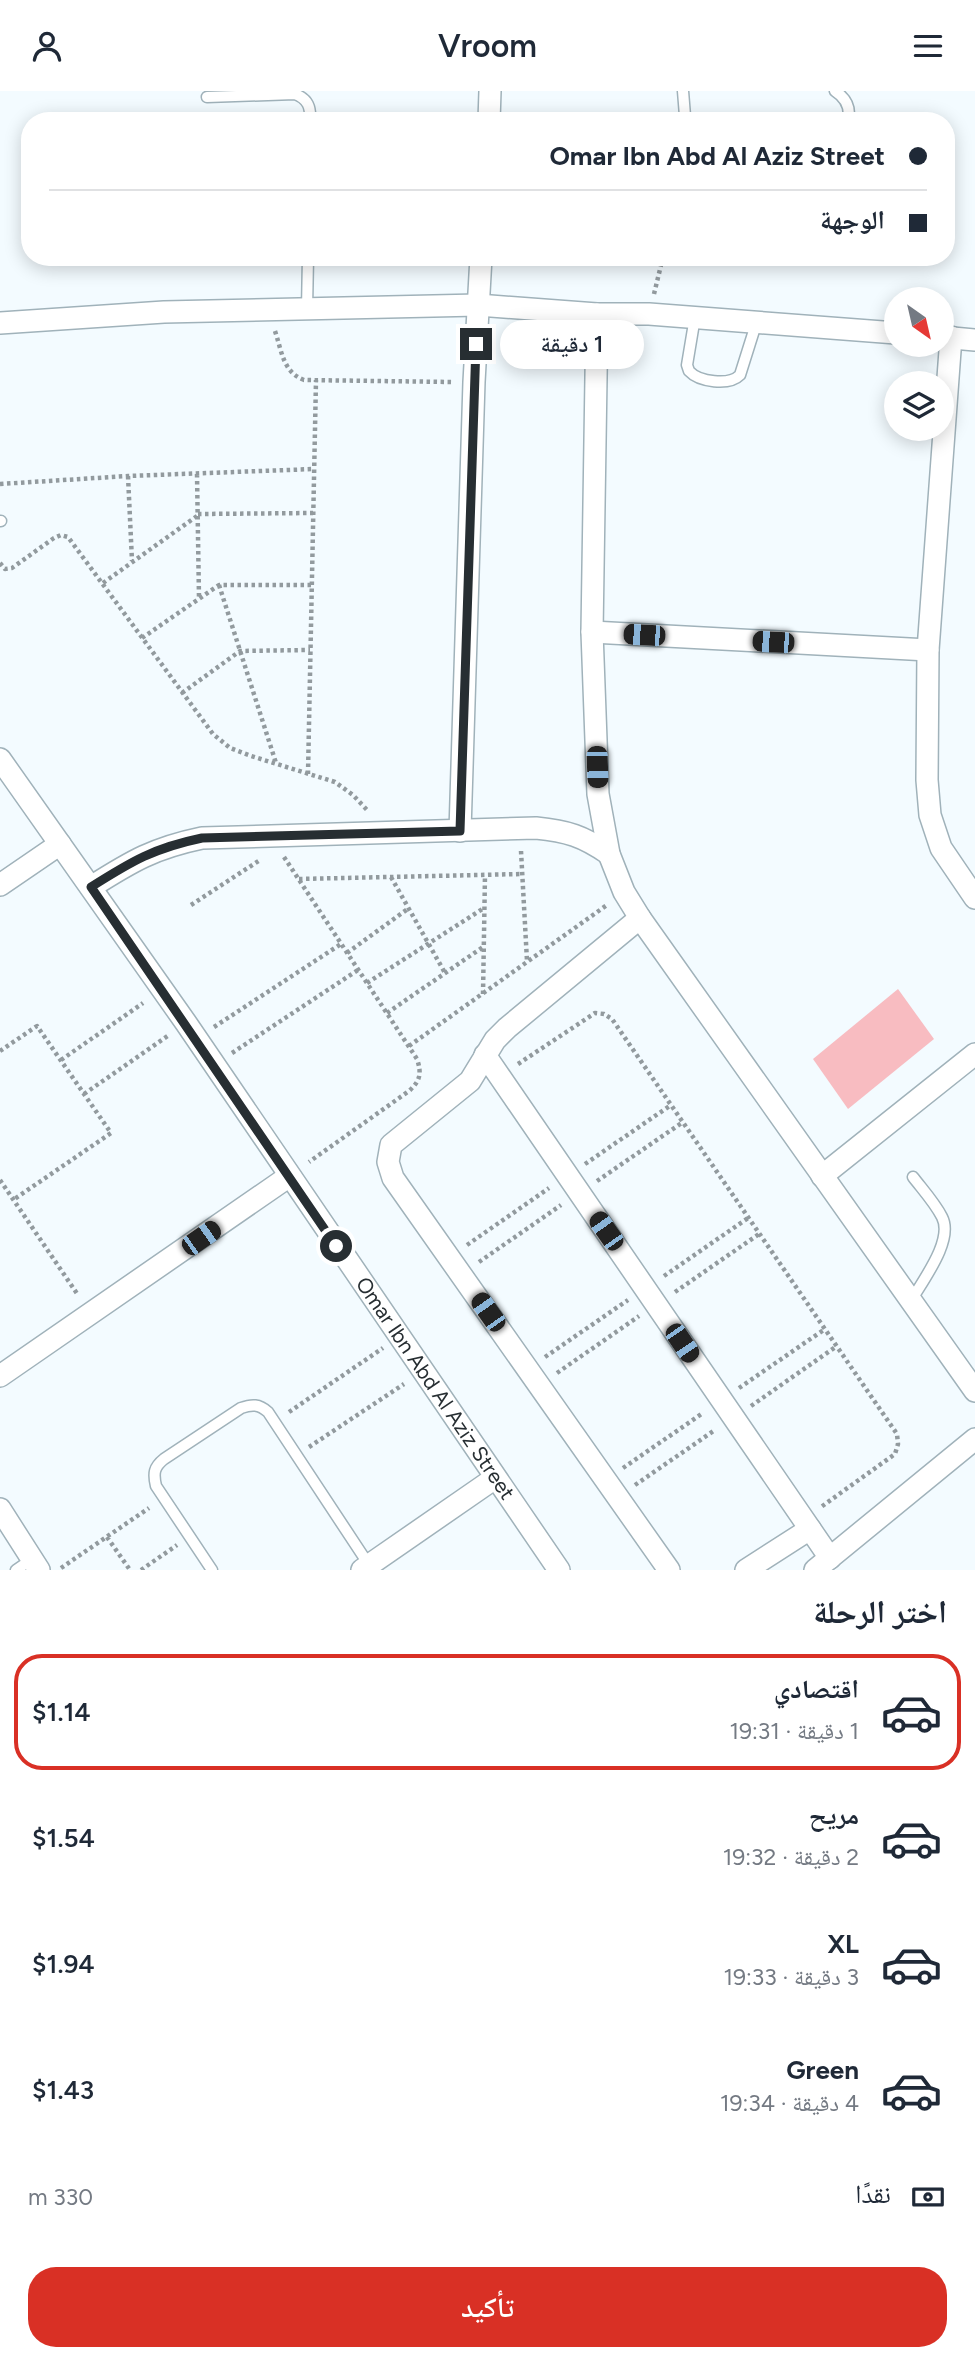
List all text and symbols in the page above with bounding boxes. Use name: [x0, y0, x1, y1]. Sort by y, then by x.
icon: person: [28, 27, 66, 65]
text: Vroom: [438, 27, 537, 65]
icon: menu: [909, 27, 947, 65]
text: Omar Ibn Abd Al Aziz Street: [549, 140, 885, 172]
text: الوجهة: [820, 204, 885, 236]
north arrow: [884, 287, 954, 357]
map controls: [884, 287, 954, 441]
callout: 1 دقيقة: [500, 320, 644, 369]
route end: [460, 328, 492, 360]
text: 1 دقيقة: [541, 330, 603, 358]
button: layers: [884, 371, 954, 441]
car: [623, 623, 666, 647]
car: [752, 630, 795, 654]
car: [586, 746, 609, 788]
car: [586, 1208, 627, 1254]
car: [178, 1217, 225, 1259]
route start: [320, 1230, 352, 1262]
street label: Omar Ibn Abd Al Aziz Street: [351, 1272, 520, 1504]
car: [468, 1289, 509, 1335]
car: [662, 1320, 703, 1366]
text: اختر الرحلة: [813, 1593, 947, 1631]
text: اقتصادي: [774, 1673, 859, 1705]
icon: car: [880, 1681, 943, 1744]
text: $1.14: [32, 1696, 91, 1728]
text: 1 دقيقة · 19:31: [729, 1717, 859, 1745]
text: مريح: [809, 1799, 859, 1831]
icon: car: [880, 1807, 943, 1870]
text: $1.54: [32, 1822, 95, 1854]
text: 2 دقيقة · 19:32: [723, 1843, 859, 1871]
text: XL: [827, 1928, 859, 1960]
icon: car: [880, 1933, 943, 1996]
text: $1.94: [32, 1948, 95, 1980]
text: 3 دقيقة · 19:33: [723, 1963, 859, 1991]
text: Green: [786, 2054, 859, 2086]
icon: car: [880, 2059, 943, 2122]
text: $1.43: [32, 2074, 94, 2106]
text: 4 دقيقة · 19:34: [720, 2089, 859, 2117]
text: نقدًا: [855, 2178, 891, 2210]
icon: cash: [909, 2178, 947, 2216]
text: 330 m: [28, 2183, 93, 2211]
button: تأكيد: [28, 2267, 947, 2347]

